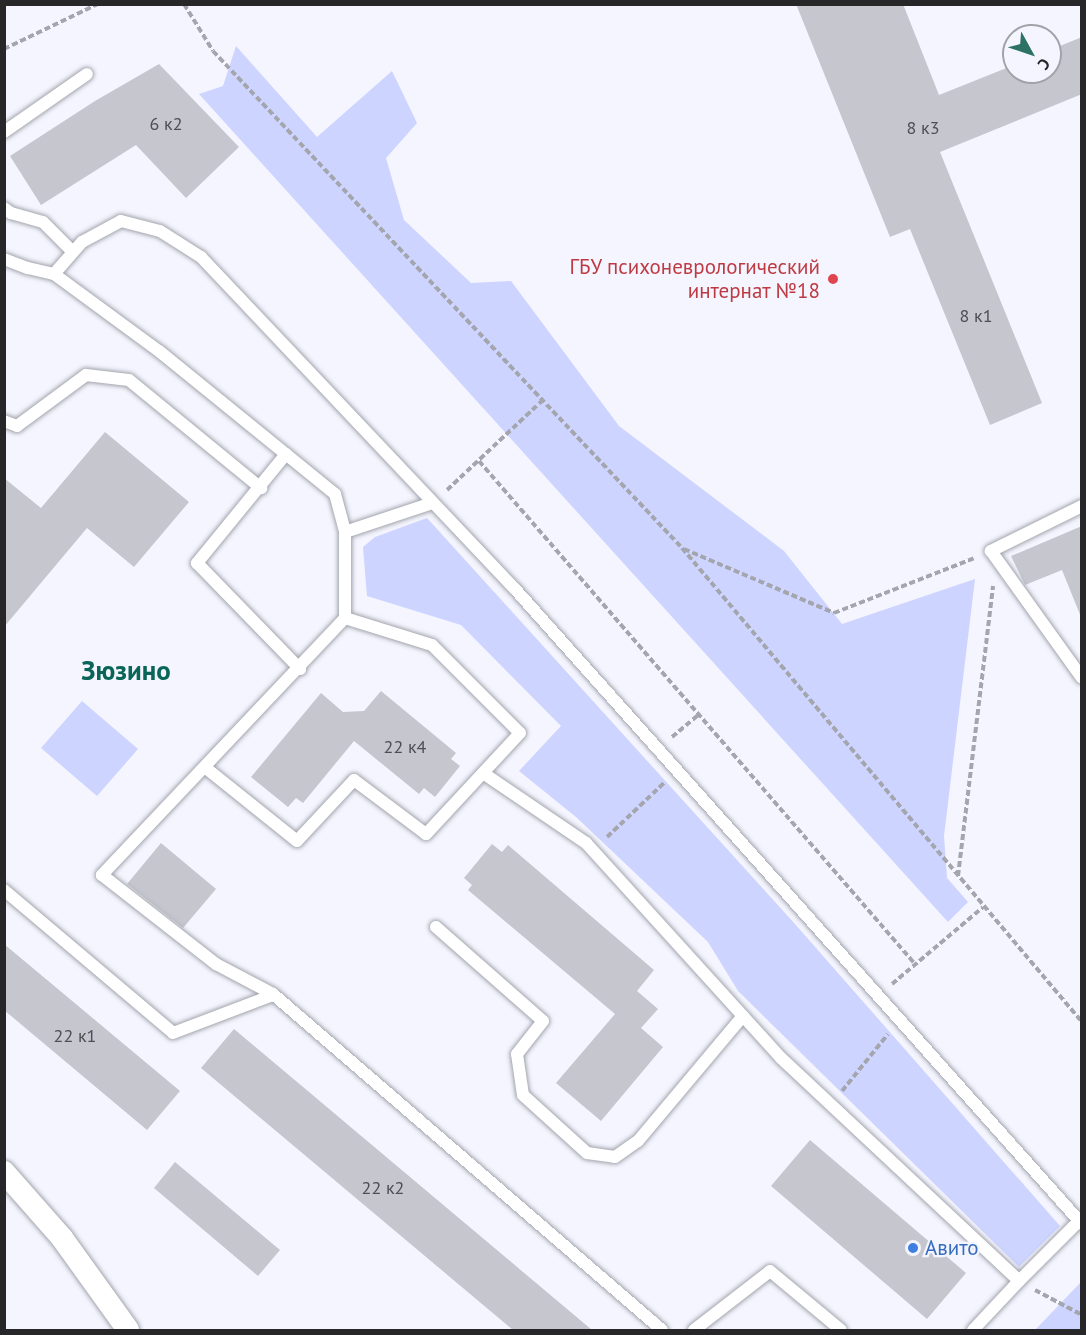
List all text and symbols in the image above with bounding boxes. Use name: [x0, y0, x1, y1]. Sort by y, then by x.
north arrow: [1002, 24, 1062, 84]
text: С: [1034, 54, 1055, 74]
house number: 6 к2: [149, 113, 183, 135]
house number: 8 к3: [906, 117, 940, 139]
place label: ГБУ психоневрологический интернат №18: [569, 254, 820, 304]
marker: ГБУ психоневрологический интернат №18: [824, 270, 842, 288]
house number: 8 к1: [959, 305, 993, 327]
district label: Зюзино: [81, 655, 171, 687]
house number: 22 к4: [384, 736, 426, 758]
house number: 22 к1: [54, 1025, 96, 1047]
house number: 22 к2: [362, 1177, 404, 1199]
place label: Авито: [925, 1235, 979, 1261]
marker: Авито: [906, 1241, 920, 1255]

